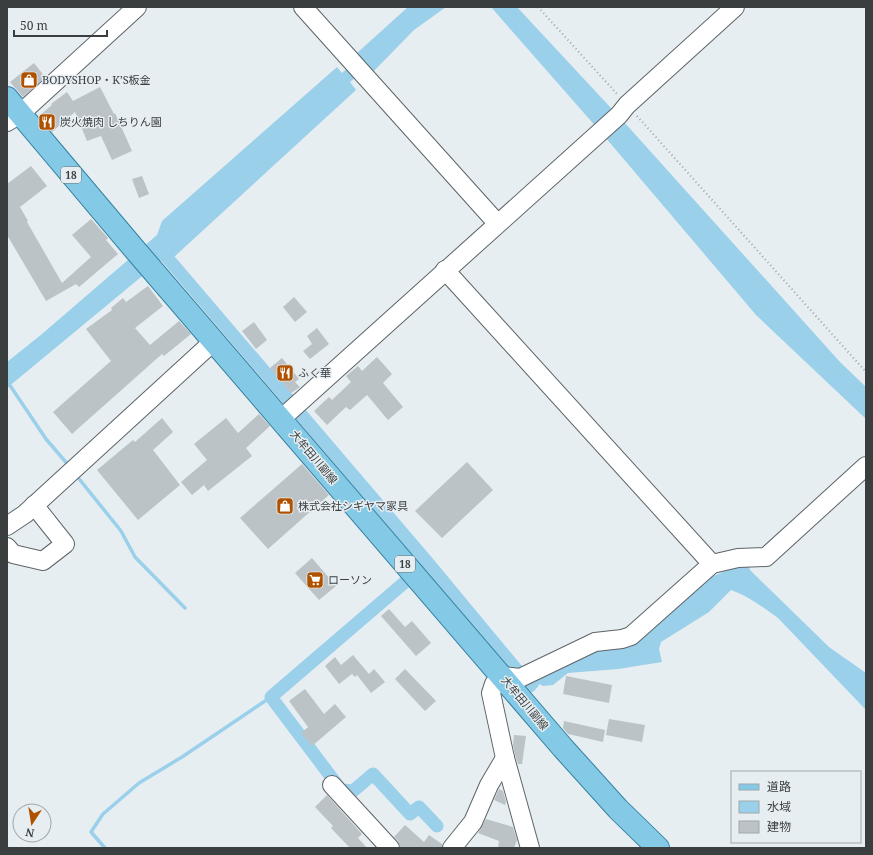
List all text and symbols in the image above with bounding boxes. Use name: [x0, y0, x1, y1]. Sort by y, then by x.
scale bar: [14, 12, 107, 38]
text: 50 m: [20, 17, 48, 34]
shop icon: BODYSHOP・K’S板金: [19, 70, 39, 90]
place label: BODYSHOP・K’S板金: [42, 72, 151, 87]
restaurant icon: 炭火焼肉 しちりん園: [37, 112, 57, 132]
place label: 炭火焼肉 しちりん園: [60, 114, 162, 129]
road number: 18: [61, 167, 81, 183]
restaurant icon: ふく華: [275, 363, 295, 383]
place label: ふく華: [298, 365, 331, 380]
street label: 大牟田川副線: [287, 427, 341, 487]
shop icon: 株式会社シギヤマ家具: [275, 496, 295, 516]
place label: 株式会社シギヤマ家具: [298, 498, 408, 513]
road number: 18: [395, 556, 415, 572]
supermarket icon: ローソン: [305, 570, 325, 590]
place label: ローソン: [328, 572, 372, 587]
street label: 大牟田川副線: [498, 673, 552, 733]
legend: [731, 771, 861, 843]
text: 道路: [767, 778, 791, 795]
text: 水域: [767, 798, 791, 815]
north arrow: [12, 803, 52, 843]
text: 建物: [767, 818, 791, 835]
text: N: [24, 825, 36, 842]

